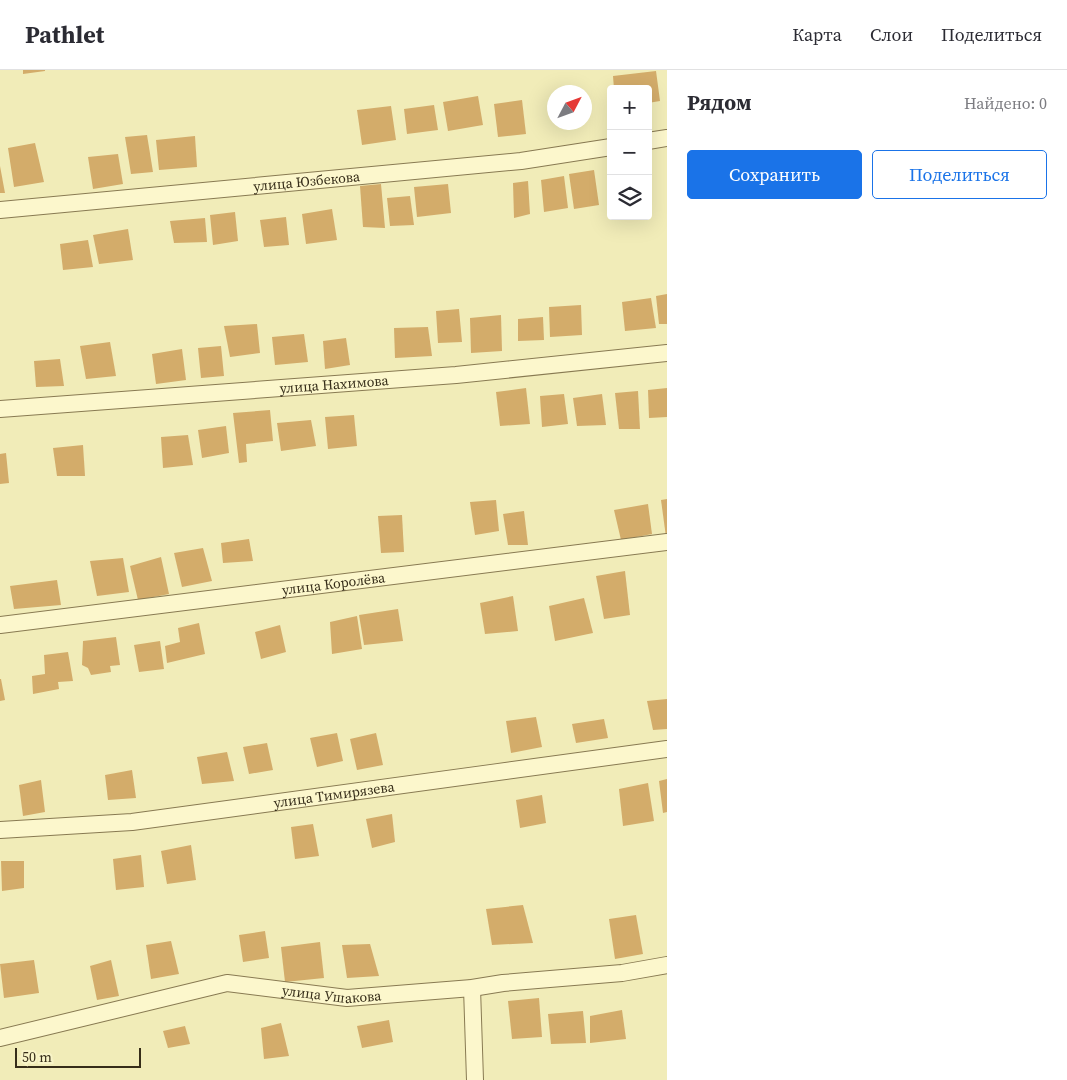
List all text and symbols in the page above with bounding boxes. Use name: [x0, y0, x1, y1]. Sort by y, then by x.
text: Pathlet: [25, 18, 104, 51]
text: Карта: [792, 22, 842, 47]
text: Слои: [870, 22, 913, 47]
text: Поделиться: [941, 22, 1042, 47]
north arrow: [547, 85, 592, 130]
map controls: [607, 85, 652, 220]
button: +: [607, 85, 652, 130]
text: Рядом: [687, 88, 752, 117]
text: Найдено: 0: [964, 92, 1047, 114]
button: −: [607, 130, 652, 175]
button: Сохранить: [687, 150, 862, 199]
button: Поделиться: [872, 150, 1047, 199]
street label: улица Юзбекова: [252, 166, 362, 196]
button: layers: [607, 175, 652, 220]
street label: улица Нахимова: [279, 370, 390, 398]
street label: улица Королёва: [281, 567, 387, 600]
street label: улица Тимирязева: [272, 776, 397, 813]
street label: улица Ушакова: [281, 980, 383, 1008]
scale bar: [15, 1045, 141, 1068]
text: 50 m: [22, 1047, 52, 1067]

